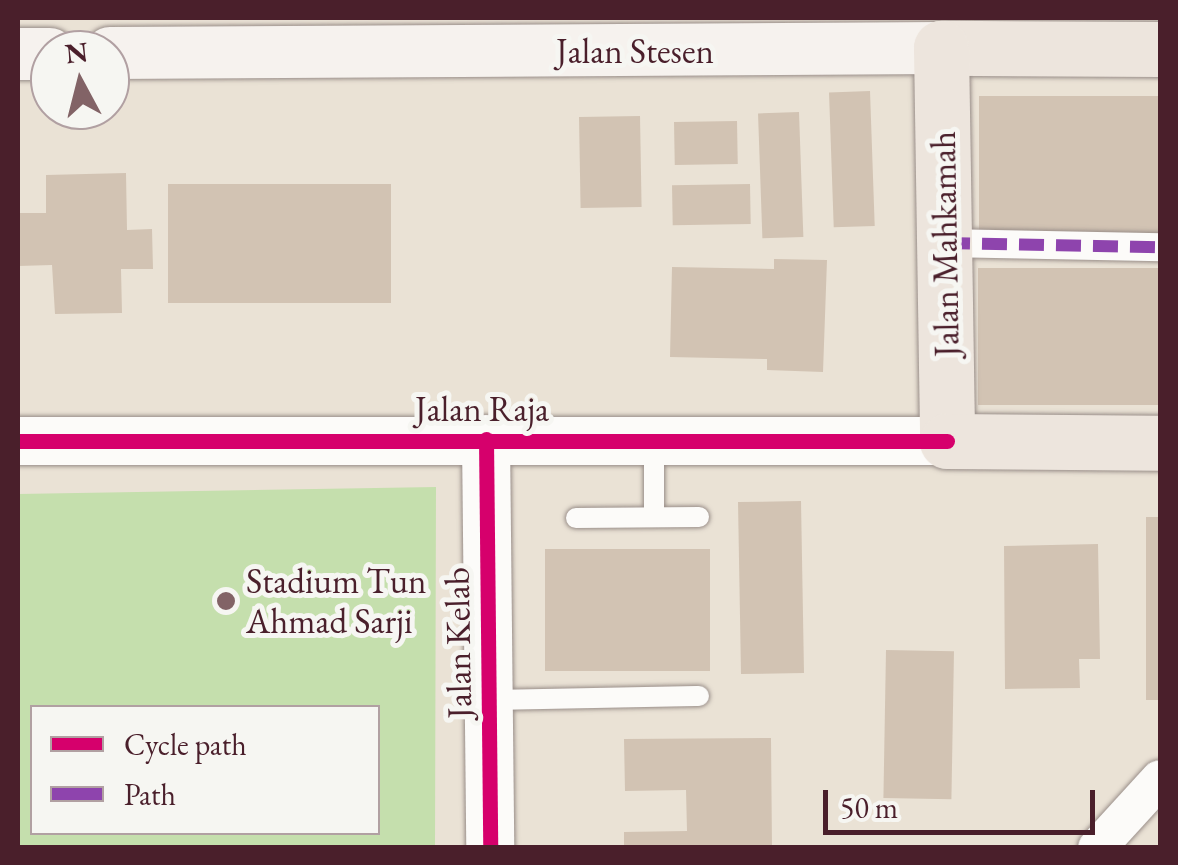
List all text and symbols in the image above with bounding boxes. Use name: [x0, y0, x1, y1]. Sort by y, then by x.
north arrow: [30, 30, 130, 130]
street label: Jalan Stesen: [556, 30, 714, 72]
text: N: [63, 33, 90, 71]
street label: Jalan Mahkamah: [922, 131, 968, 357]
street label: Jalan Raja: [415, 388, 549, 430]
place label: Stadium Tun Ahmad Sarji: [246, 560, 427, 642]
street label: Jalan Kelab: [436, 567, 480, 719]
marker: Stadium Tun Ahmad Sarji: [215, 590, 237, 612]
legend: [30, 705, 380, 835]
text: Cycle path: [124, 725, 247, 764]
scale bar: [828, 770, 1100, 832]
text: Path: [124, 775, 176, 814]
text: 50 m: [840, 788, 898, 827]

